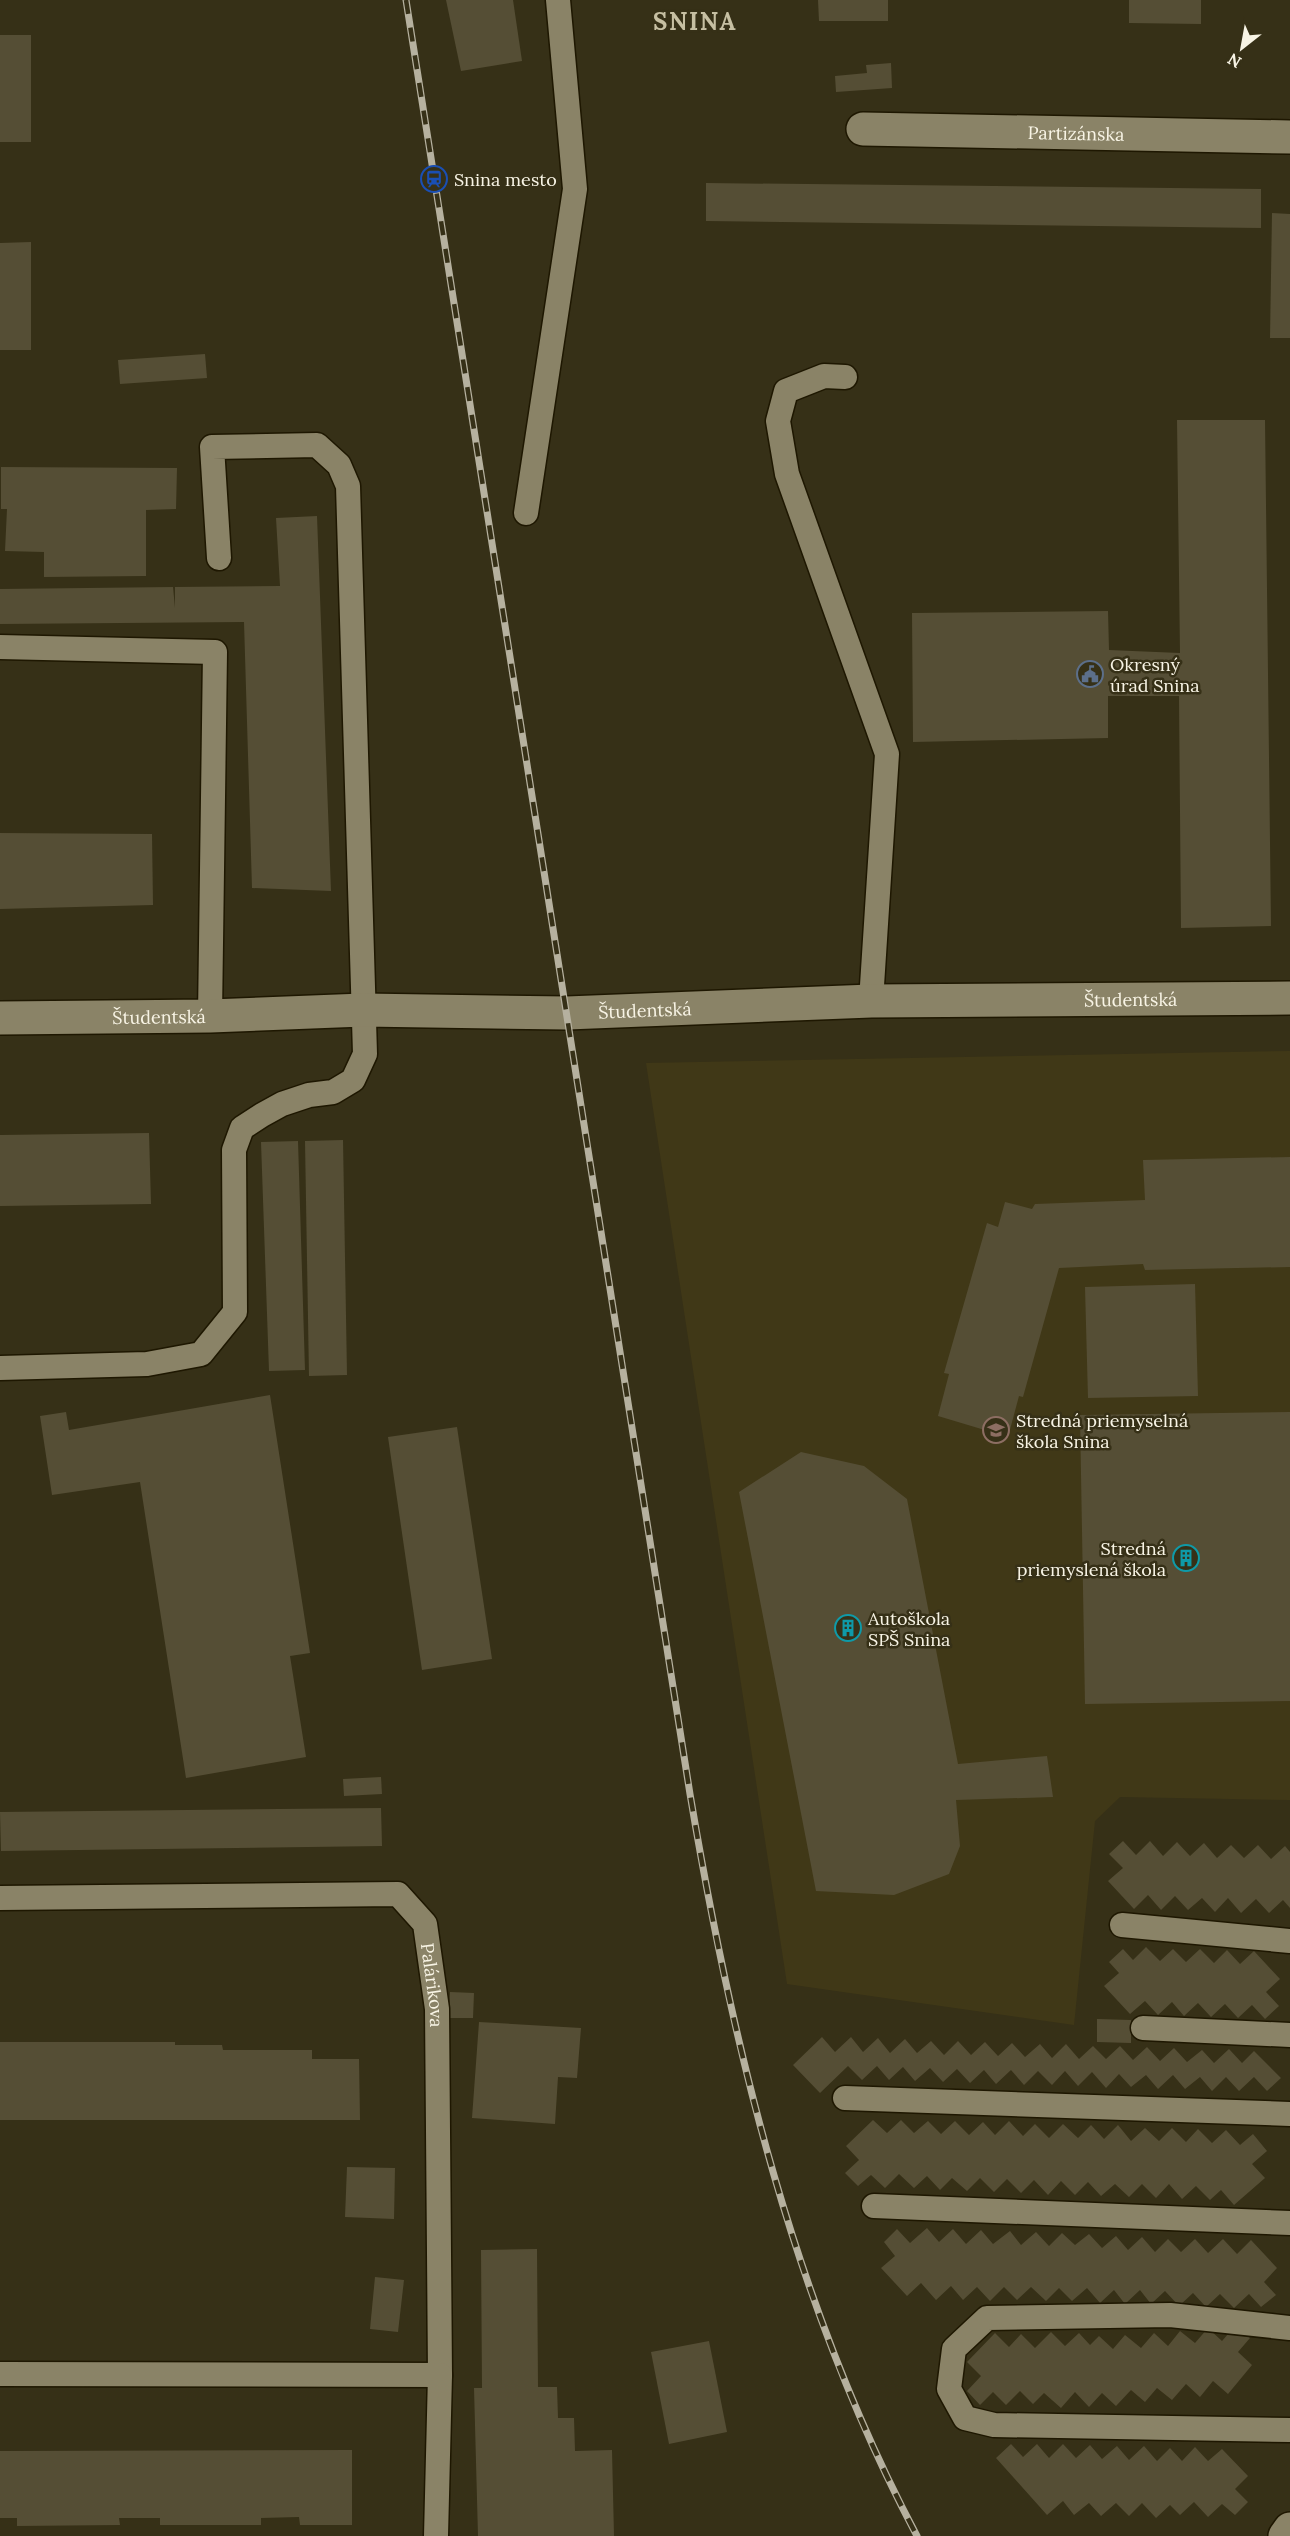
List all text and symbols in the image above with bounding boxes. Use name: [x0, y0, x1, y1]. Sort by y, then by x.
district label: SNINA: [653, 6, 737, 37]
north arrow: [1212, 18, 1272, 78]
text: N: [1224, 49, 1245, 73]
street label: Partizánska: [1027, 121, 1125, 145]
station icon: Snina mesto: [419, 164, 449, 194]
place label: Snina mesto: [454, 168, 557, 191]
place label: Okresný úrad Snina: [1110, 653, 1200, 697]
public building icon: Okresný úrad Snina: [1075, 659, 1105, 689]
street label: Študentská: [1084, 987, 1177, 1011]
street label: Študentská: [598, 997, 692, 1023]
street label: Študentská: [112, 1005, 206, 1028]
place label: Stredná priemyselná škola Snina: [1016, 1409, 1188, 1453]
school or university icon: Stredná priemyselná škola Snina: [981, 1415, 1011, 1445]
place label: Stredná priemyslená škola: [1017, 1537, 1166, 1581]
building icon: Stredná priemyslená škola: [1171, 1543, 1201, 1573]
place label: Autoškola SPŠ Snina: [867, 1607, 950, 1651]
building icon: Autoškola SPŠ Snina: [833, 1613, 863, 1643]
street label: Palárikova: [416, 1941, 449, 2028]

